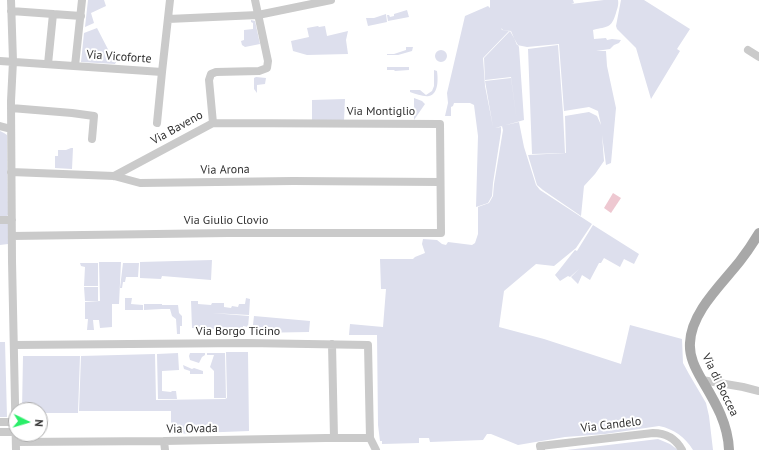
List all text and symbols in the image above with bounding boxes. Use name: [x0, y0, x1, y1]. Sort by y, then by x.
street label: Via Vicoforte: [86, 48, 152, 66]
street label: Via Montiglio: [347, 105, 415, 119]
street label: Via Baveno: [149, 108, 205, 148]
street label: Via Arona: [200, 162, 250, 178]
street label: Via Giulio Clovio: [184, 214, 268, 228]
street label: Via Borgo Ticino: [196, 325, 280, 339]
street label: Via di Boccea: [699, 351, 741, 419]
north arrow: [8, 402, 48, 442]
street label: Via Candelo: [580, 414, 642, 436]
text: N: [32, 419, 46, 427]
street label: Via Ovada: [166, 421, 218, 437]

